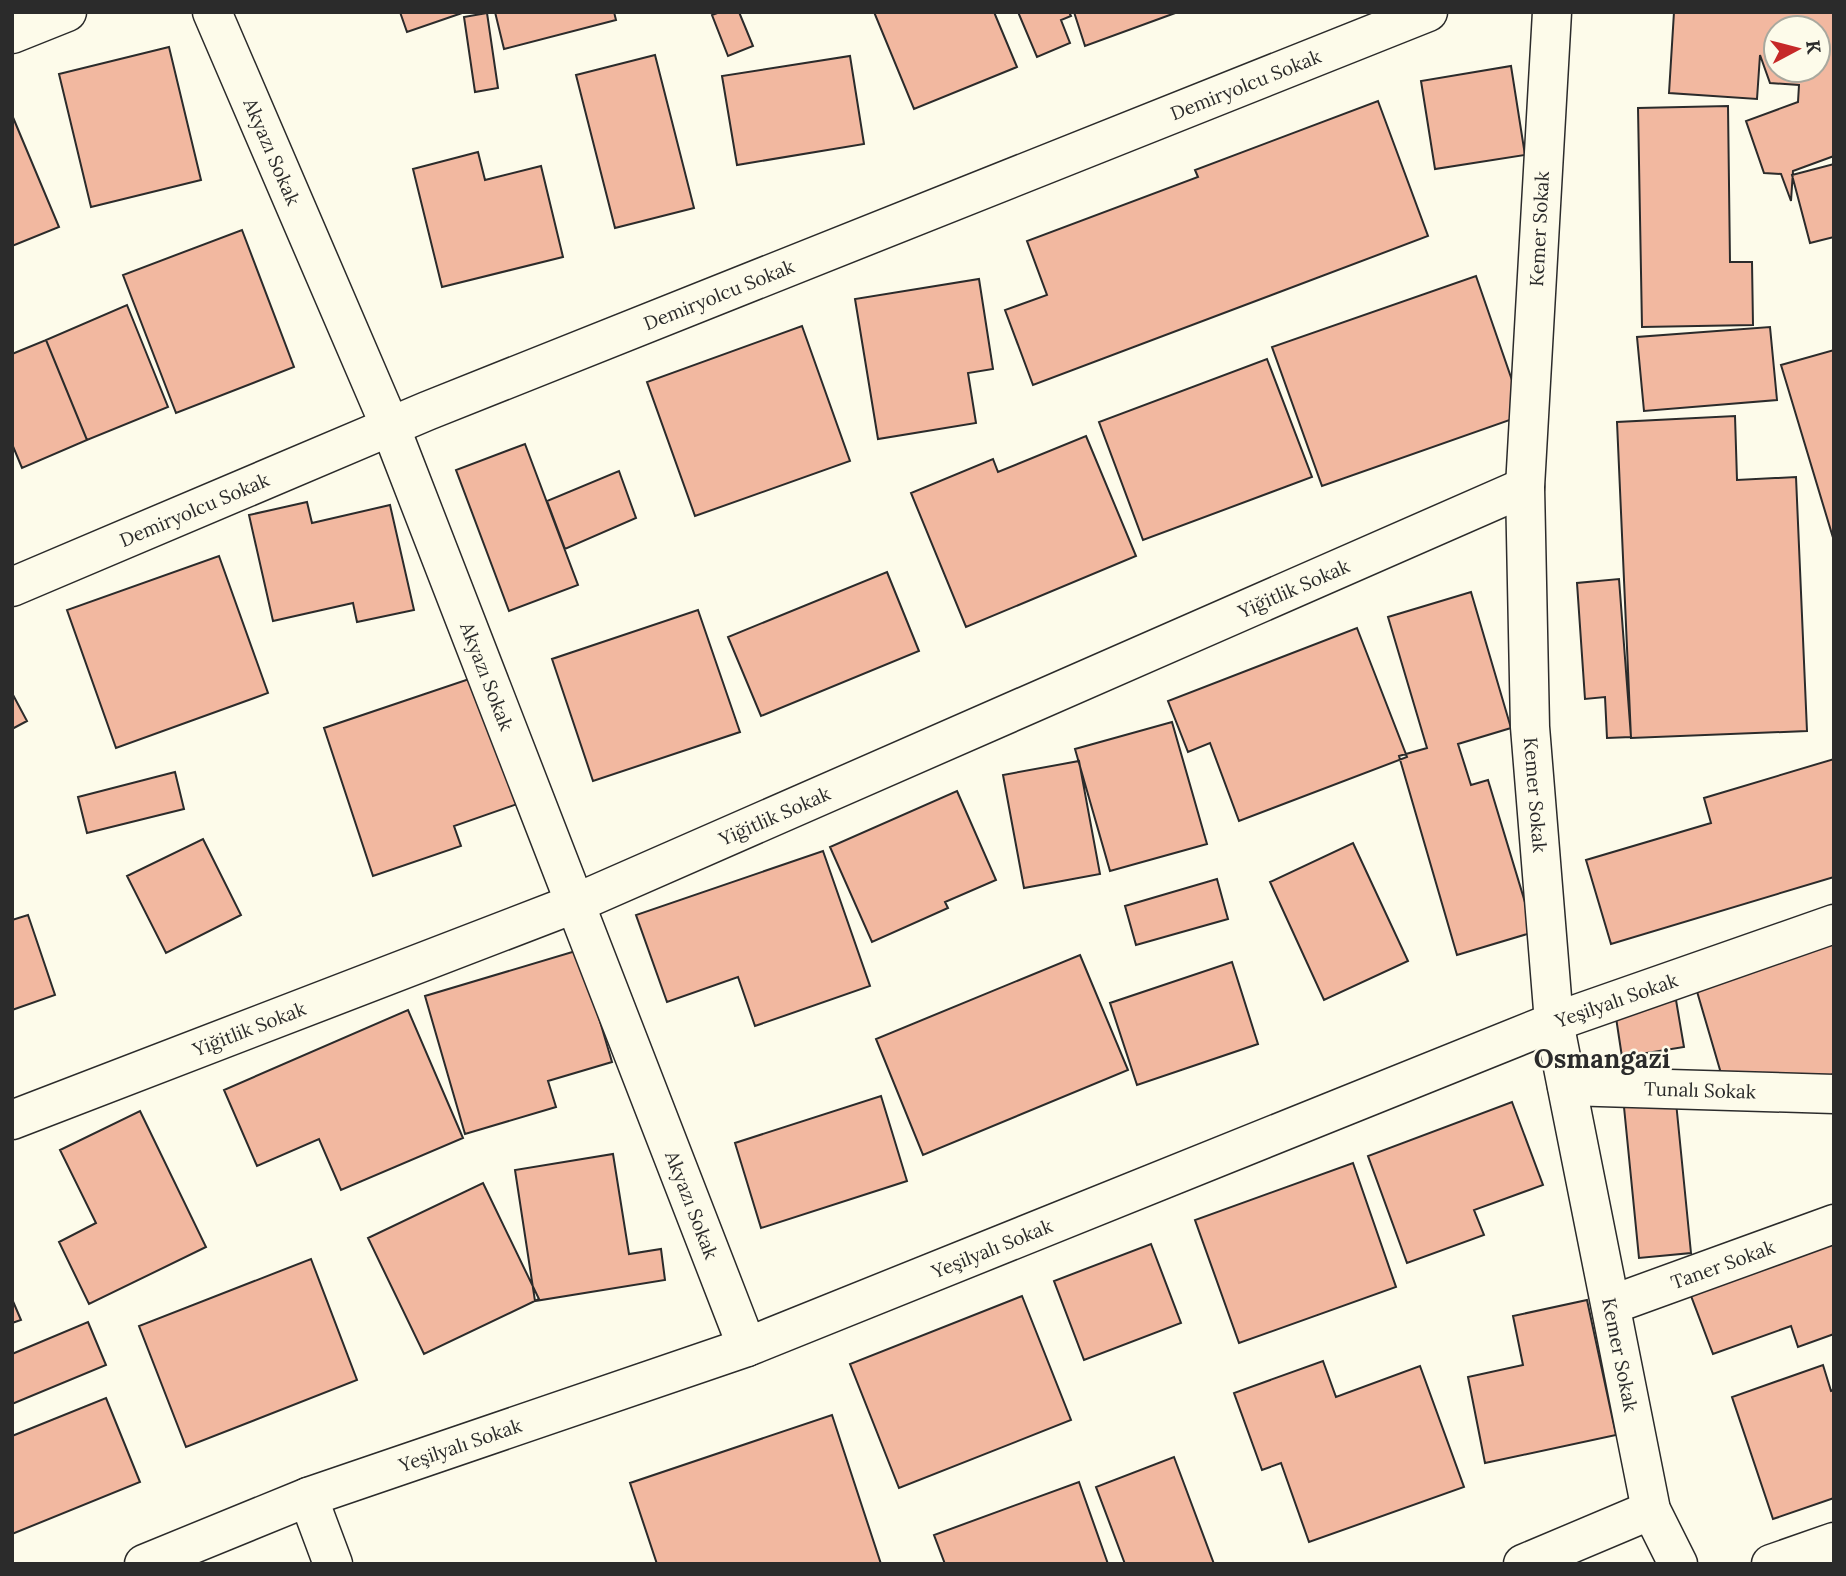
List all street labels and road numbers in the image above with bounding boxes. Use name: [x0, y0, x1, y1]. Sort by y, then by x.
street label: Demiryolcu Sokak: [1167, 44, 1325, 125]
street label: Akyazı Sokak: [238, 94, 306, 210]
street label: Kemer Sokak: [1524, 170, 1554, 287]
street label: Demiryolcu Sokak: [640, 254, 798, 335]
street label: Demiryolcu Sokak: [116, 467, 273, 552]
street label: Yiğitlik Sokak: [1233, 553, 1354, 624]
street label: Akyazı Sokak: [455, 618, 519, 735]
street label: Kemer Sokak: [1519, 736, 1552, 854]
street label: Yiğitlik Sokak: [714, 781, 835, 851]
street label: Yeşilyalı Sokak: [1551, 967, 1681, 1033]
street label: Yiğitlik Sokak: [188, 996, 310, 1062]
street label: Tunalı Sokak: [1643, 1076, 1757, 1104]
street label: Akyazı Sokak: [660, 1146, 724, 1263]
street label: Yeşilyalı Sokak: [927, 1213, 1056, 1284]
street label: Taner Sokak: [1668, 1234, 1779, 1294]
street label: Kemer Sokak: [1597, 1296, 1643, 1415]
street label: Yeşilyalı Sokak: [395, 1413, 525, 1477]

